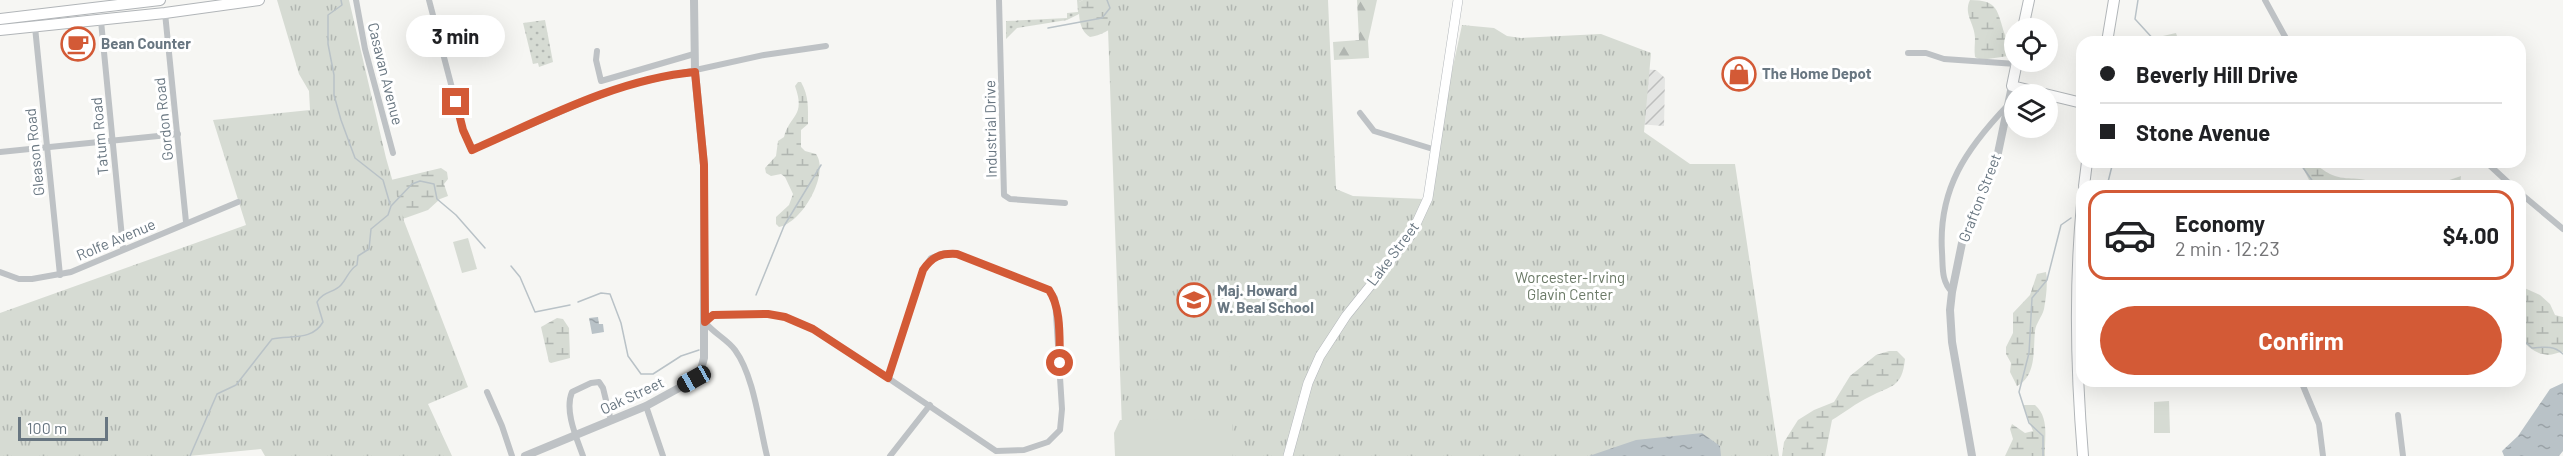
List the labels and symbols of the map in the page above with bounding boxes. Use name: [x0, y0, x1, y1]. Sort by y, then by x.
callout: 3 min: [406, 15, 506, 57]
street label: Casavan Avenue: [365, 21, 407, 127]
cafe icon: Bean Counter: [60, 26, 96, 62]
place label: Bean Counter: [101, 34, 191, 52]
shop icon: The Home Depot: [1721, 56, 1757, 92]
place label: The Home Depot: [1762, 64, 1872, 82]
street label: Gordon Road: [150, 77, 176, 161]
street label: Industrial Drive: [980, 80, 1000, 178]
route end: [442, 88, 469, 115]
street label: Tatum Road: [87, 96, 111, 176]
street label: Gleason Road: [20, 107, 48, 197]
street label: Grafton Street: [1954, 151, 2004, 244]
street label: Rolfe Avenue: [73, 214, 158, 264]
street label: Lake Street: [1362, 218, 1422, 289]
park label: Worcester-Irving Glavin Center: [1515, 268, 1625, 303]
place label: Maj. Howard W. Beal School: [1217, 281, 1314, 316]
school or university icon: Maj. Howard W. Beal School: [1176, 282, 1212, 318]
route start: [1046, 349, 1073, 376]
car: [674, 362, 714, 396]
street label: Oak Street: [597, 372, 666, 418]
scale bar: [18, 414, 108, 442]

